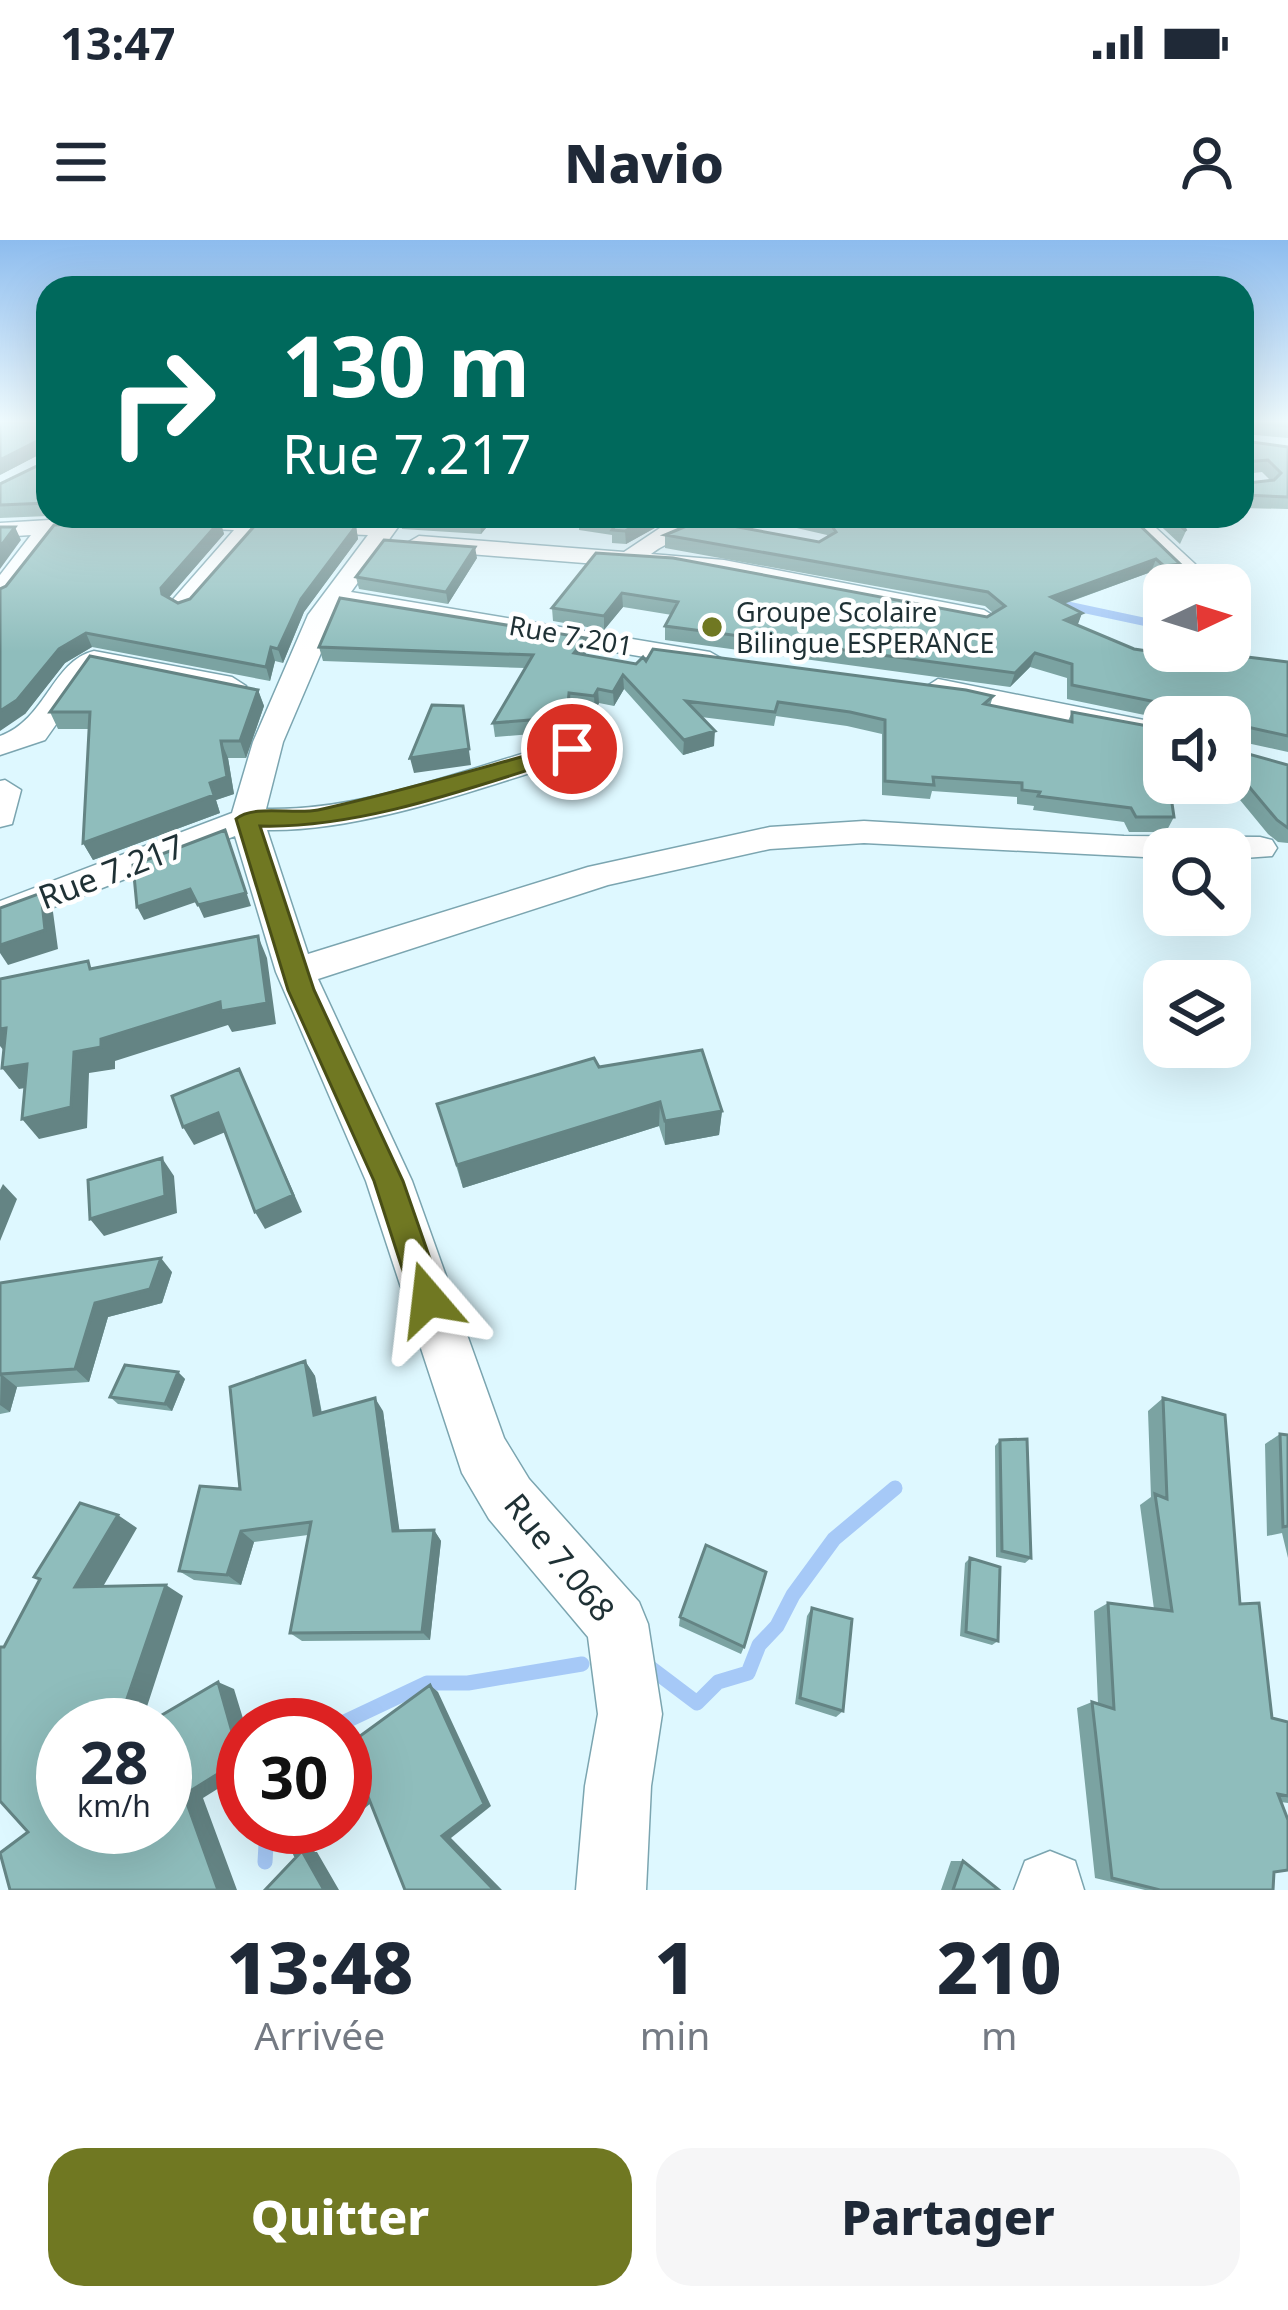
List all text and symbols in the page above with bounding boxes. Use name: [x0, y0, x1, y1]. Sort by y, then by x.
text: 13:47: [60, 12, 176, 73]
text: Navio: [564, 125, 724, 199]
icon: menu: [48, 129, 114, 195]
icon: person: [1174, 129, 1240, 195]
text: 130 m: [282, 307, 530, 422]
icon: right: [84, 324, 240, 480]
text: Rue 7.217: [282, 416, 531, 490]
north arrow: [1143, 564, 1251, 672]
map controls: [1143, 564, 1251, 1068]
place label: Groupe Scolaire Bilingue ESPERANCE: [736, 593, 995, 661]
street label: Rue 7.201: [506, 606, 636, 664]
marker: Groupe Scolaire Bilingue ESPERANCE: [699, 614, 725, 640]
button: sound: [1143, 696, 1251, 804]
pin: [521, 698, 623, 800]
icon: arrive: [539, 716, 605, 782]
street label: Rue 7.217: [32, 823, 190, 919]
button: search: [1143, 828, 1251, 936]
button: layers: [1143, 960, 1251, 1068]
position arrow: [365, 1236, 491, 1362]
street label: Rue 7.068: [495, 1484, 625, 1630]
speed limit sign: 30: [216, 1698, 372, 1854]
text: 28: [80, 1720, 148, 1802]
text: km/h: [77, 1785, 151, 1826]
text: 13:48: [226, 1917, 413, 2015]
text: 1: [654, 1917, 696, 2015]
text: 210: [937, 1917, 1062, 2015]
text: Arrivée: [254, 2008, 385, 2061]
text: min: [640, 2008, 710, 2061]
text: m: [981, 2008, 1017, 2061]
button: Quitter: [48, 2148, 632, 2286]
button: Partager: [656, 2148, 1240, 2286]

